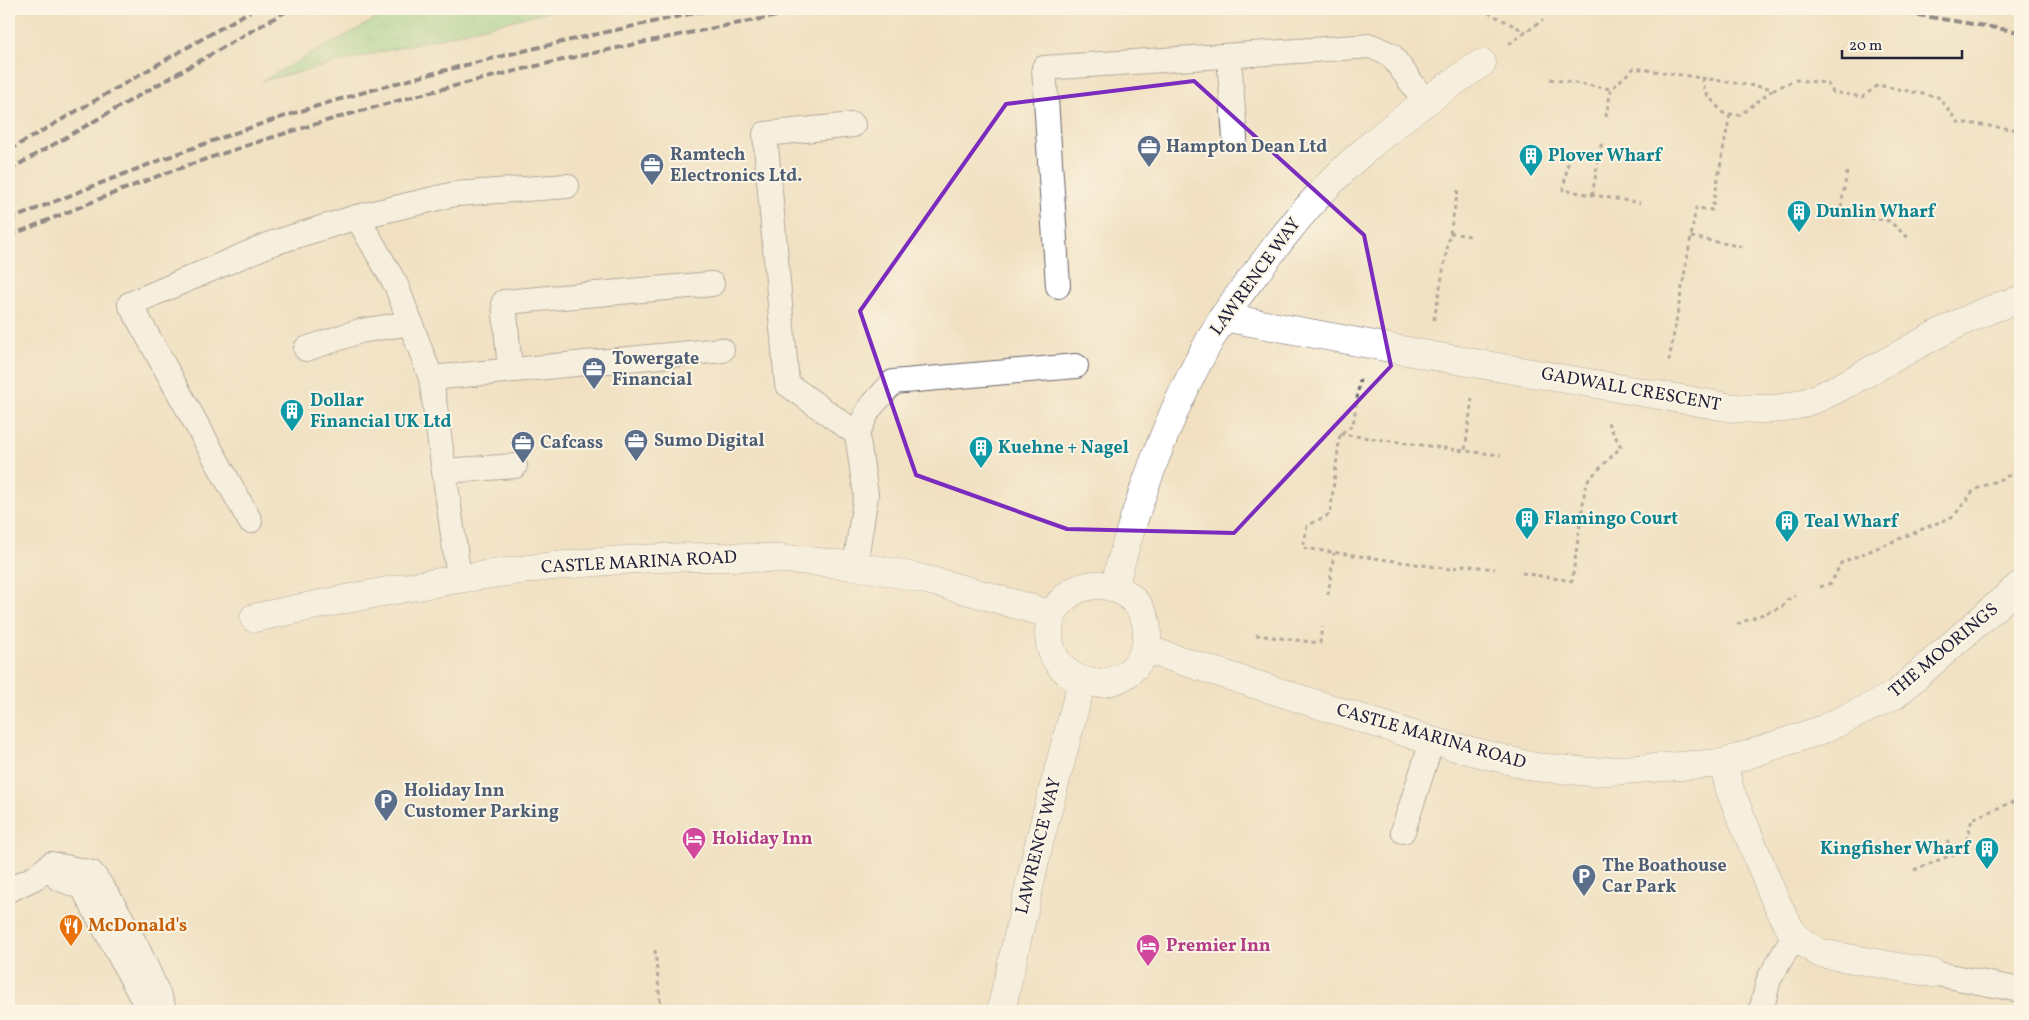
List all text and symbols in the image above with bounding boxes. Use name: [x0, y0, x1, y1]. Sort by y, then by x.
scale bar: [1842, 28, 1962, 60]
text: 20 m: [1849, 36, 1882, 57]
office icon: Hampton Dean Ltd: [1136, 134, 1162, 168]
place label: Hampton Dean Ltd: [1166, 135, 1327, 160]
place label: Ramtech Electronics Ltd.: [670, 143, 802, 189]
building icon: Plover Wharf: [1518, 143, 1544, 177]
place label: Plover Wharf: [1548, 144, 1663, 169]
office icon: Ramtech Electronics Ltd.: [639, 152, 665, 186]
building icon: Dunlin Wharf: [1786, 199, 1812, 233]
place label: Dunlin Wharf: [1816, 200, 1937, 225]
street label: LAWRENCE WAY: [1205, 213, 1307, 341]
place label: Towergate Financial: [612, 347, 699, 393]
office icon: Towergate Financial: [581, 356, 607, 390]
street label: GADWALL CRESCENT: [1539, 362, 1723, 418]
place label: Dollar Financial UK Ltd: [310, 389, 451, 435]
building icon: Dollar Financial UK Ltd: [279, 398, 305, 432]
office icon: Sumo Digital: [623, 428, 649, 462]
place label: Sumo Digital: [654, 429, 765, 454]
office icon: Cafcass: [510, 430, 536, 464]
place label: Cafcass: [540, 431, 603, 456]
building icon: Kuehne + Nagel: [968, 435, 994, 469]
place label: Kuehne + Nagel: [998, 436, 1129, 461]
building icon: Flamingo Court: [1514, 506, 1540, 540]
place label: Flamingo Court: [1544, 507, 1678, 532]
building icon: Teal Wharf: [1774, 509, 1800, 543]
place label: Teal Wharf: [1804, 510, 1900, 535]
street label: CASTLE MARINA ROAD: [540, 545, 738, 581]
street label: THE MOORINGS: [1884, 598, 2004, 704]
street label: CASTLE MARINA ROAD: [1333, 698, 1529, 776]
street label: LAWRENCE WAY: [1010, 775, 1068, 917]
place label: Holiday Inn Customer Parking: [404, 779, 559, 825]
parking icon: Holiday Inn Customer Parking: [373, 788, 399, 822]
hotel icon: Holiday Inn: [681, 826, 707, 860]
place label: Holiday Inn: [712, 827, 813, 852]
building icon: Kingfisher Wharf: [1974, 836, 2000, 870]
place label: Kingfisher Wharf: [1820, 837, 1972, 862]
place label: The Boathouse Car Park: [1602, 854, 1727, 900]
parking icon: The Boathouse Car Park: [1571, 863, 1597, 897]
restaurant icon: McDonald's: [58, 913, 84, 947]
place label: McDonald's: [88, 914, 187, 939]
hotel icon: Premier Inn: [1135, 933, 1161, 967]
place label: Premier Inn: [1166, 934, 1271, 959]

